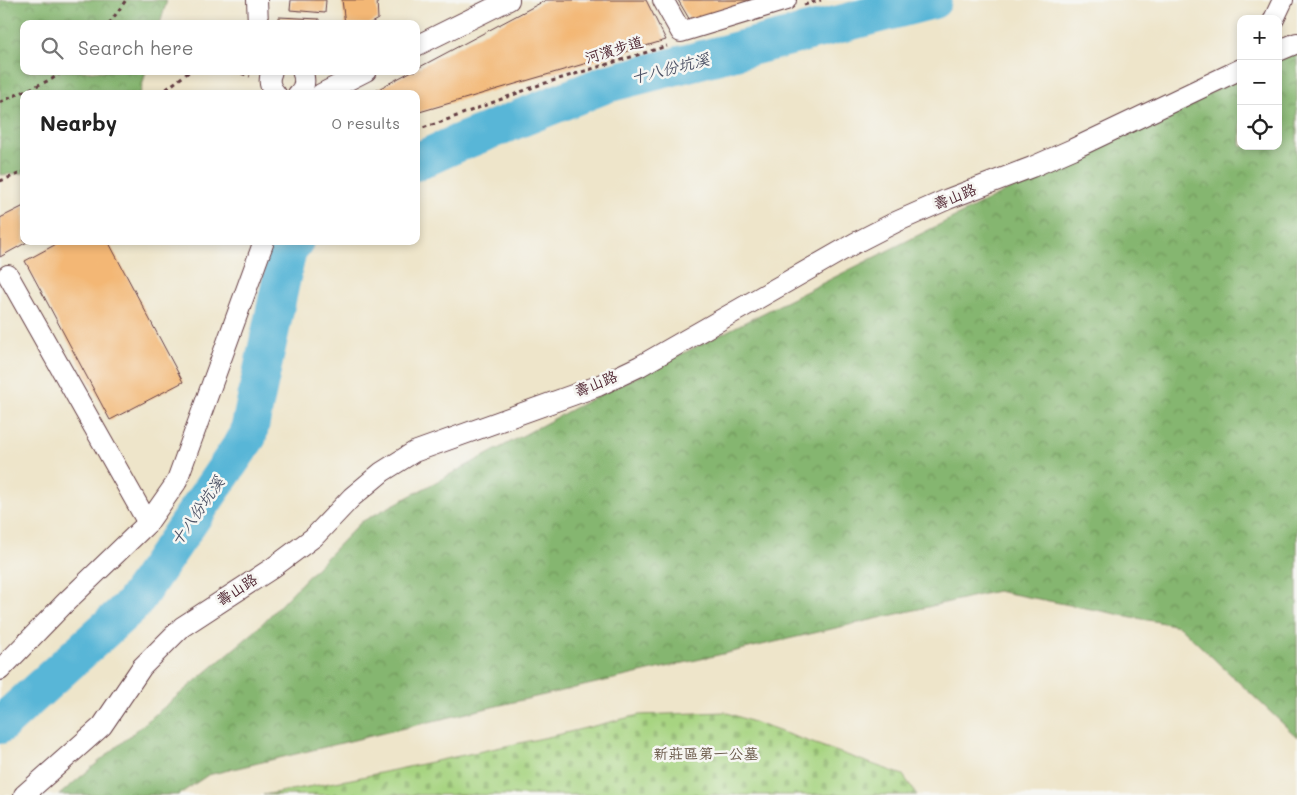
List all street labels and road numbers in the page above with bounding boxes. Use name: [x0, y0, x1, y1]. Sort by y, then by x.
street label: 河濱步道: [582, 31, 645, 67]
street label: 壽山路: [930, 178, 979, 214]
street label: 壽山路: [571, 365, 620, 401]
street label: 壽山路: [212, 569, 261, 610]

